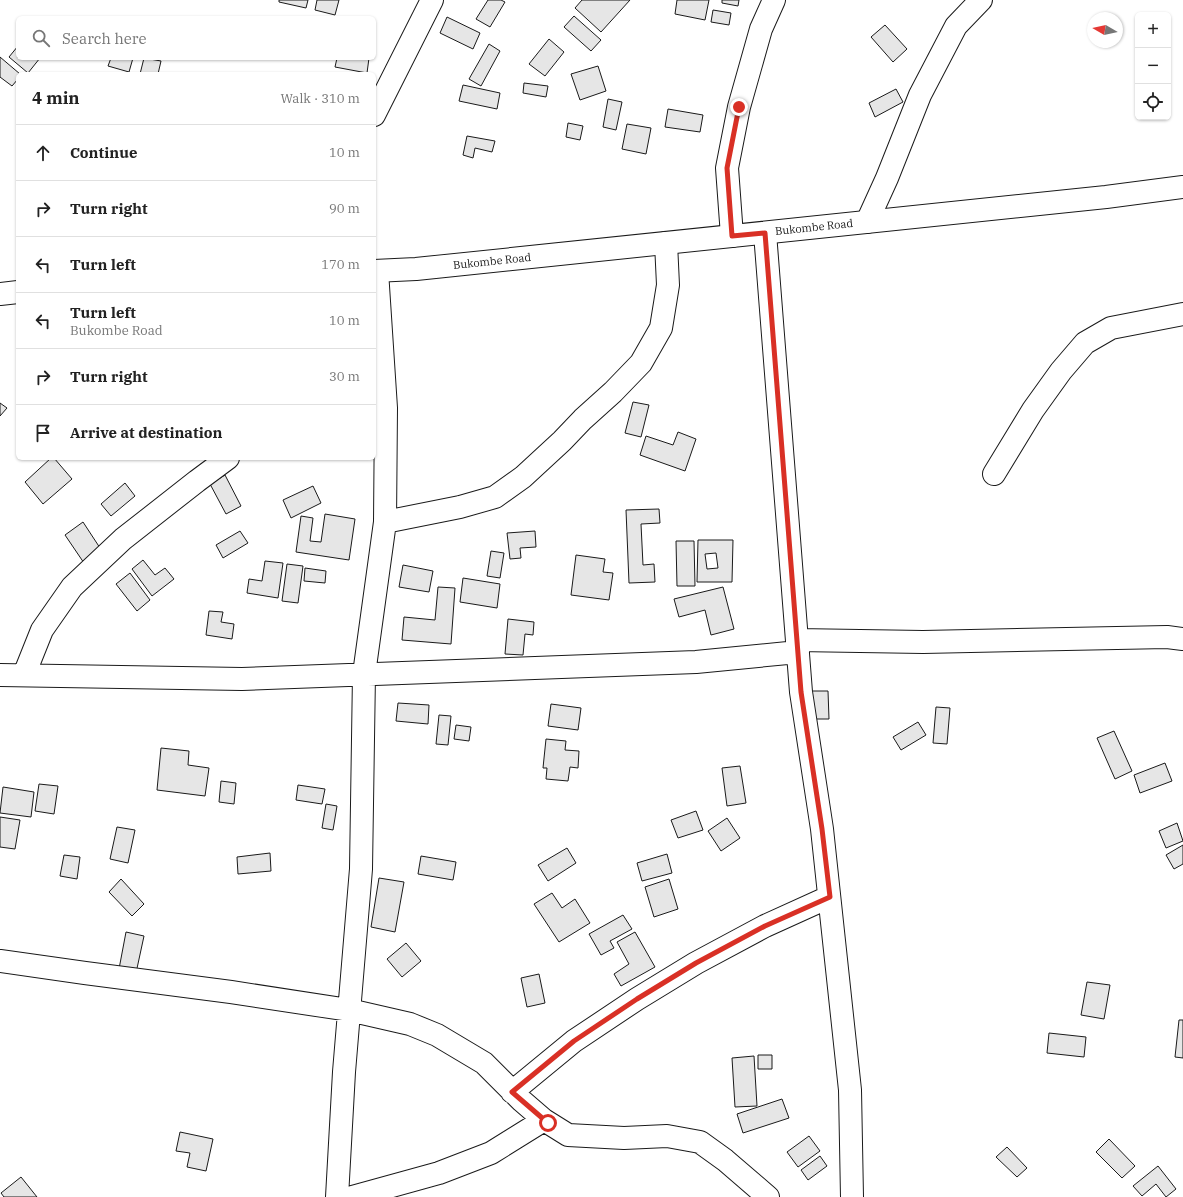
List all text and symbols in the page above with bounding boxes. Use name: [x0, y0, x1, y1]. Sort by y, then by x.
north arrow: [1087, 12, 1123, 48]
map controls: [1135, 12, 1171, 120]
button: +: [1135, 12, 1171, 48]
search box: [16, 16, 376, 60]
icon: search: [30, 27, 52, 49]
text: Search here: [62, 29, 147, 48]
button: −: [1135, 48, 1171, 84]
button: locate: [1135, 84, 1171, 120]
text: 4 min: [32, 87, 80, 109]
text: Walk · 310 m: [281, 90, 360, 107]
route end: [730, 98, 748, 116]
icon: ahead: [32, 142, 54, 164]
text: Continue: [70, 143, 137, 162]
text: 10 m: [329, 144, 360, 161]
icon: right: [32, 198, 54, 220]
text: Turn right: [70, 199, 148, 218]
text: 90 m: [329, 200, 360, 217]
street label: Bukombe Road: [774, 216, 854, 238]
street label: Bukombe Road: [452, 250, 532, 272]
icon: left: [32, 254, 54, 276]
text: Turn left: [70, 255, 136, 274]
text: 170 m: [321, 256, 360, 273]
text: Turn left: [70, 303, 136, 322]
icon: left: [32, 310, 54, 332]
text: 10 m: [329, 312, 360, 329]
text: Bukombe Road: [70, 322, 163, 339]
icon: right: [32, 366, 54, 388]
text: Turn right: [70, 367, 148, 386]
text: 30 m: [329, 368, 360, 385]
icon: arrive: [32, 422, 54, 444]
text: Arrive at destination: [70, 423, 222, 442]
route start: [539, 1114, 557, 1132]

